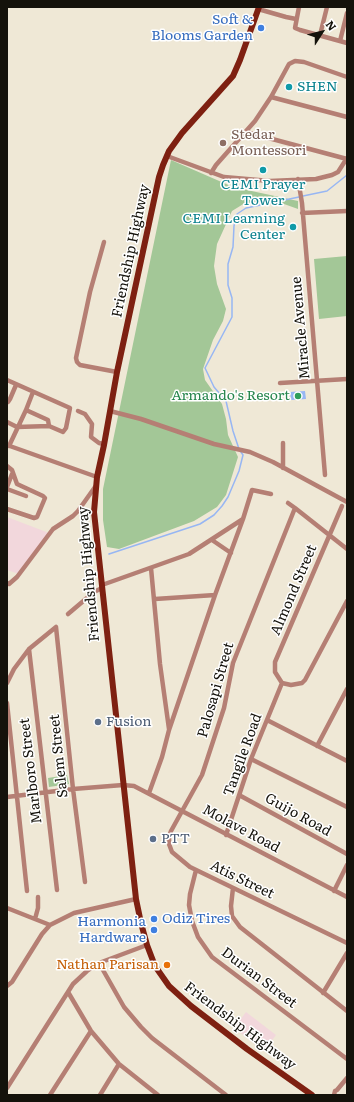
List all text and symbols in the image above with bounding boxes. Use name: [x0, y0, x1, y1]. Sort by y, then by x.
place label: Soft & Blooms Garden: [151, 12, 253, 44]
north arrow: [302, 12, 342, 52]
text: N: [323, 17, 341, 33]
marker: Soft & Blooms Garden: [256, 23, 266, 33]
place label: SHEN: [297, 79, 338, 95]
marker: SHEN: [284, 82, 294, 92]
place label: Stedar Montessori: [231, 127, 306, 160]
marker: Stedar Montessori: [218, 138, 228, 148]
marker: CEMI Prayer Tower: [258, 165, 268, 175]
place label: CEMI Prayer Tower: [221, 177, 305, 210]
street label: Friendship Highway: [109, 183, 153, 319]
place label: CEMI Learning Center: [183, 211, 285, 244]
marker: CEMI Learning Center: [288, 222, 298, 232]
street label: Miracle Avenue: [288, 276, 314, 380]
place label: Armando's Resort: [172, 388, 290, 404]
marker: Armando's Resort: [293, 391, 303, 401]
street label: Friendship Highway: [75, 506, 103, 642]
street label: Almond Street: [267, 542, 321, 638]
street label: Palosapi Street: [194, 640, 238, 740]
street label: Tangile Road: [220, 711, 266, 799]
street label: Salem Street: [46, 713, 72, 799]
place label: Fusion: [106, 714, 152, 730]
street label: Marlboro Street: [16, 717, 46, 825]
marker: Fusion: [93, 717, 103, 727]
street label: Guijo Road: [262, 790, 334, 840]
street label: Molave Road: [199, 802, 283, 856]
place label: PTT: [161, 831, 190, 847]
marker: PTT: [148, 834, 158, 844]
street label: Atis Street: [207, 857, 277, 903]
place label: Odiz Tires: [162, 911, 230, 927]
place label: Harmonia Hardware: [77, 914, 146, 946]
marker: Odiz Tires: [149, 914, 159, 924]
marker: Harmonia Hardware: [149, 925, 159, 935]
street label: Durian Street: [218, 944, 300, 1012]
place label: Nathan Parisan: [56, 957, 159, 973]
marker: Nathan Parisan: [162, 960, 172, 970]
street label: Friendship Highway: [181, 978, 299, 1074]

